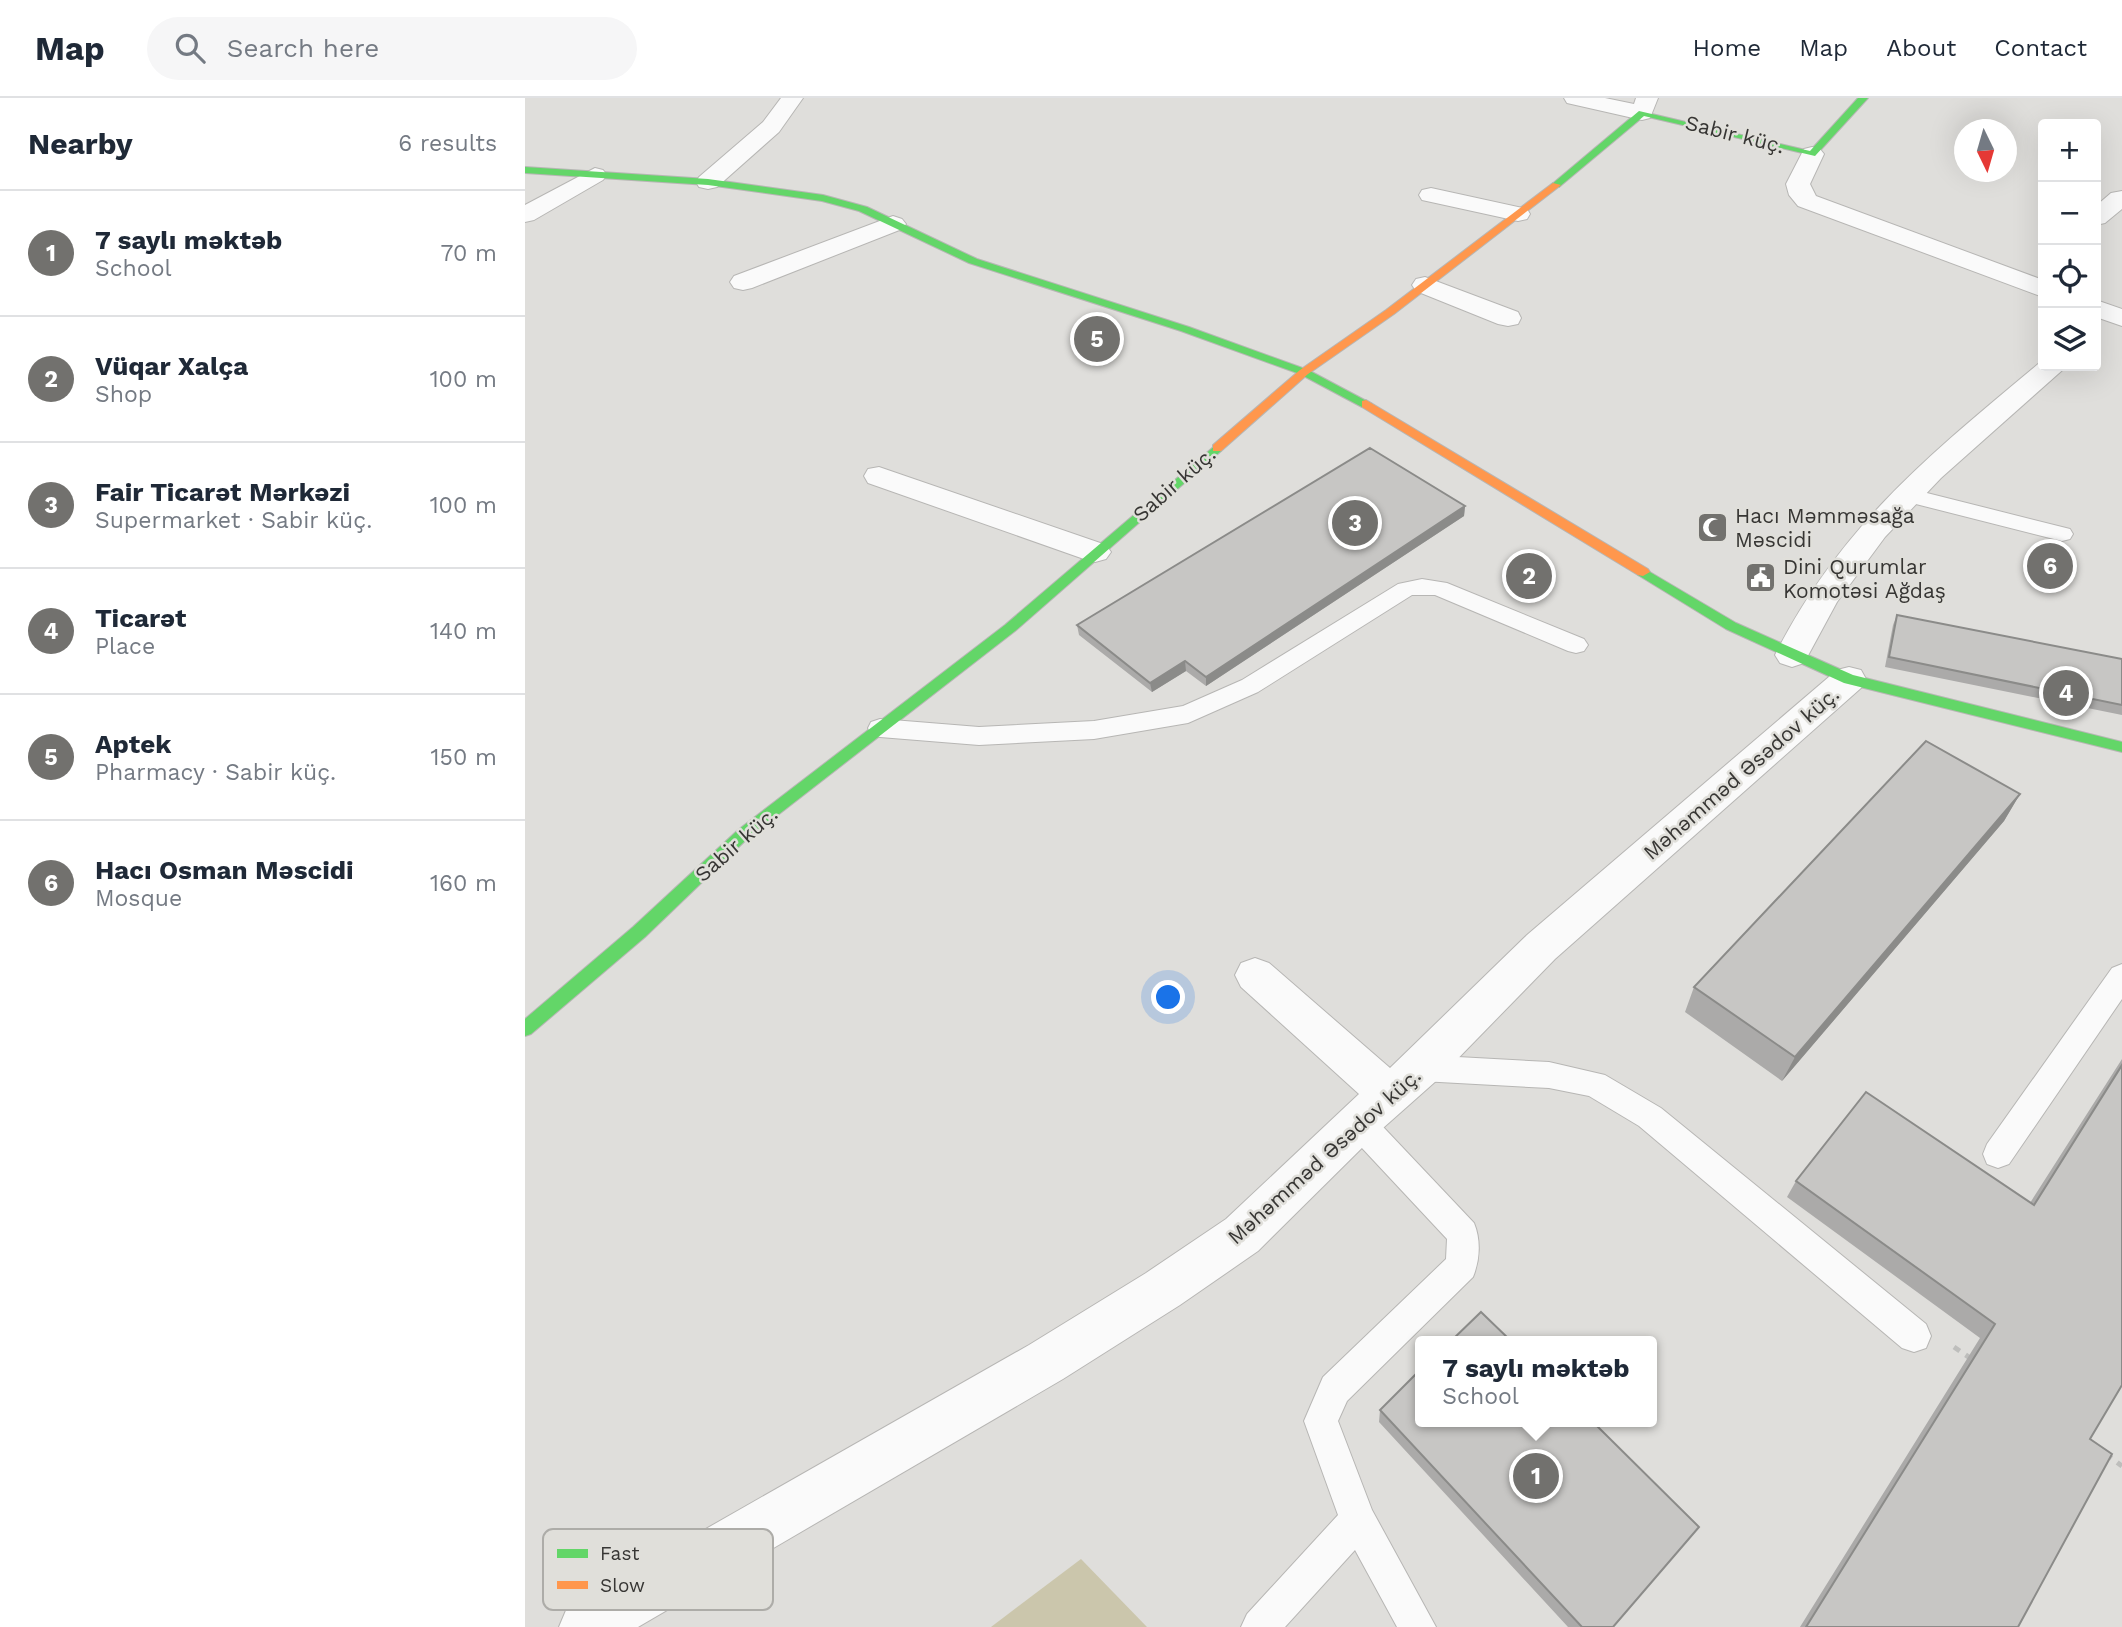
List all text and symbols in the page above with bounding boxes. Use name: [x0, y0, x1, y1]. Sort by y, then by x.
search box: [147, 17, 637, 80]
text: Map: [35, 29, 105, 68]
icon: search: [171, 29, 209, 67]
text: Search here: [227, 33, 379, 63]
text: Home: [1693, 34, 1761, 62]
text: Map: [1799, 34, 1848, 62]
text: About: [1886, 34, 1956, 62]
text: Contact: [1994, 34, 2087, 62]
street label: Sabir küç.: [1683, 110, 1787, 158]
north arrow: [1954, 119, 2017, 182]
map controls: [2038, 119, 2101, 371]
button: +: [2038, 119, 2101, 182]
text: Nearby: [28, 126, 133, 161]
text: 6 results: [398, 130, 497, 157]
button: −: [2038, 182, 2101, 245]
text: 7 saylı məktəb: [95, 225, 282, 255]
text: 1: [46, 240, 56, 267]
text: 70 m: [440, 240, 497, 267]
button: locate: [2038, 245, 2101, 308]
text: School: [95, 255, 172, 282]
button: layers: [2038, 308, 2101, 371]
pin: 5: [1074, 313, 1120, 365]
text: Vüqar Xalça: [95, 351, 248, 381]
text: 2: [44, 366, 58, 393]
text: 100 m: [430, 366, 497, 393]
text: Shop: [95, 381, 152, 408]
street label: Sabir küç.: [1128, 441, 1220, 527]
text: Fair Ticarət Mərkəzi: [95, 477, 350, 507]
text: 3: [44, 492, 58, 519]
text: 100 m: [430, 492, 497, 519]
pin: 3: [1332, 497, 1378, 549]
place label: Hacı Məmməsağa Məscidi: [1735, 503, 1915, 552]
text: Supermarket · Sabir küç.: [95, 507, 372, 534]
mosque icon: Hacı Məmməsağa Məscidi: [1695, 510, 1729, 544]
pin: 6: [2027, 540, 2073, 592]
pin: 2: [1506, 550, 1552, 602]
place label: Dini Qurumlar Komotəsi Ağdaş: [1783, 554, 1946, 603]
public building icon: Dini Qurumlar Komotəsi Ağdaş: [1743, 561, 1777, 595]
text: Ticarət: [95, 603, 186, 633]
text: 4: [44, 618, 58, 645]
text: 140 m: [430, 618, 497, 645]
text: Place: [95, 633, 155, 660]
pin: 4: [2043, 667, 2089, 719]
street label: Məhəmməd Əsədov küç.: [1638, 681, 1844, 865]
text: Aptek: [95, 729, 171, 759]
text: 5: [44, 744, 58, 771]
text: 150 m: [431, 744, 497, 771]
text: Pharmacy · Sabir küç.: [95, 759, 336, 786]
street label: Sabir küç.: [690, 801, 782, 887]
text: Hacı Osman Məscidi: [95, 855, 354, 885]
text: 6: [44, 870, 58, 897]
text: 160 m: [430, 870, 497, 897]
text: Mosque: [95, 885, 182, 912]
your location: [1151, 980, 1185, 1014]
street label: Məhəmməd Əsədov küç.: [1222, 1063, 1426, 1249]
popup: [1415, 1336, 1657, 1427]
text: 7 saylı məktəb: [1442, 1353, 1630, 1383]
text: School: [1442, 1383, 1519, 1410]
pin: 1: [1513, 1450, 1559, 1502]
legend: [543, 1529, 773, 1610]
text: Fast: [600, 1542, 639, 1565]
text: Slow: [600, 1574, 645, 1597]

